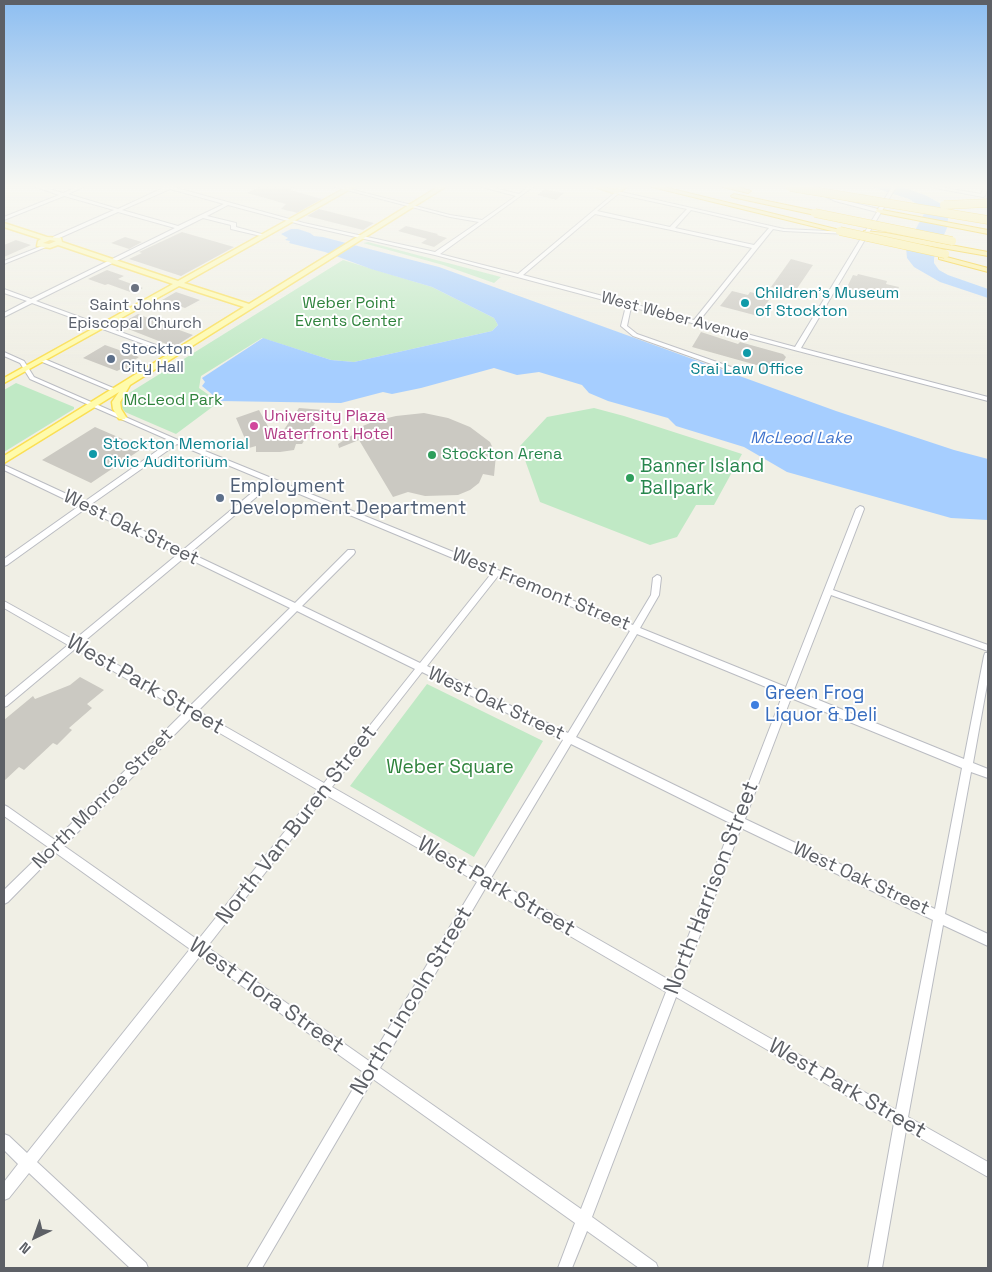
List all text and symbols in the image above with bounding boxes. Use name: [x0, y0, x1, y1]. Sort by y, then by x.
marker: Saint Johns Episcopal Church: [129, 282, 141, 294]
place label: Children's Museum of Stockton: [755, 284, 899, 322]
street label: West Weber Avenue: [599, 288, 751, 346]
park label: Weber Point Events Center: [295, 294, 403, 332]
place label: Saint Johns Episcopal Church: [68, 296, 202, 334]
marker: Children's Museum of Stockton: [739, 297, 751, 309]
place label: Stockton City Hall: [121, 340, 193, 378]
marker: Srai Law Office: [741, 347, 753, 359]
marker: Stockton City Hall: [105, 353, 117, 365]
place label: Srai Law Office: [691, 360, 803, 380]
park label: McLeod Park: [123, 391, 223, 411]
place label: University Plaza Waterfront Hotel: [264, 407, 393, 445]
marker: University Plaza Waterfront Hotel: [248, 420, 260, 432]
water label: McLeod Lake: [750, 429, 852, 449]
place label: Stockton Memorial Civic Auditorium: [103, 435, 249, 473]
place label: Stockton Arena: [442, 445, 562, 465]
marker: Stockton Memorial Civic Auditorium: [87, 448, 99, 460]
marker: Stockton Arena: [426, 449, 438, 461]
place label: Banner Island Ballpark: [640, 456, 764, 500]
marker: Banner Island Ballpark: [624, 472, 636, 484]
place label: Employment Development Department: [230, 476, 466, 520]
street label: West Oak Street: [60, 485, 202, 571]
marker: Employment Development Department: [214, 492, 226, 504]
street label: West Fremont Street: [448, 544, 634, 636]
street label: West Park Street: [61, 629, 229, 741]
street label: West Oak Street: [424, 662, 568, 746]
place label: Green Frog Liquor & Deli: [765, 683, 877, 727]
marker: Green Frog Liquor & Deli: [749, 699, 761, 711]
street label: North Van Buren Street: [211, 720, 383, 930]
street label: North Monroe Street: [28, 724, 178, 874]
park label: Weber Square: [386, 757, 514, 779]
street label: North Harrison Street: [659, 778, 765, 998]
street label: West Park Street: [412, 831, 580, 943]
street label: West Oak Street: [789, 837, 933, 921]
street label: North Lincoln Street: [345, 902, 479, 1100]
street label: West Flora Street: [183, 933, 349, 1059]
street label: West Park Street: [763, 1033, 931, 1145]
north arrow: [10, 1212, 60, 1262]
text: N: [15, 1238, 34, 1258]

